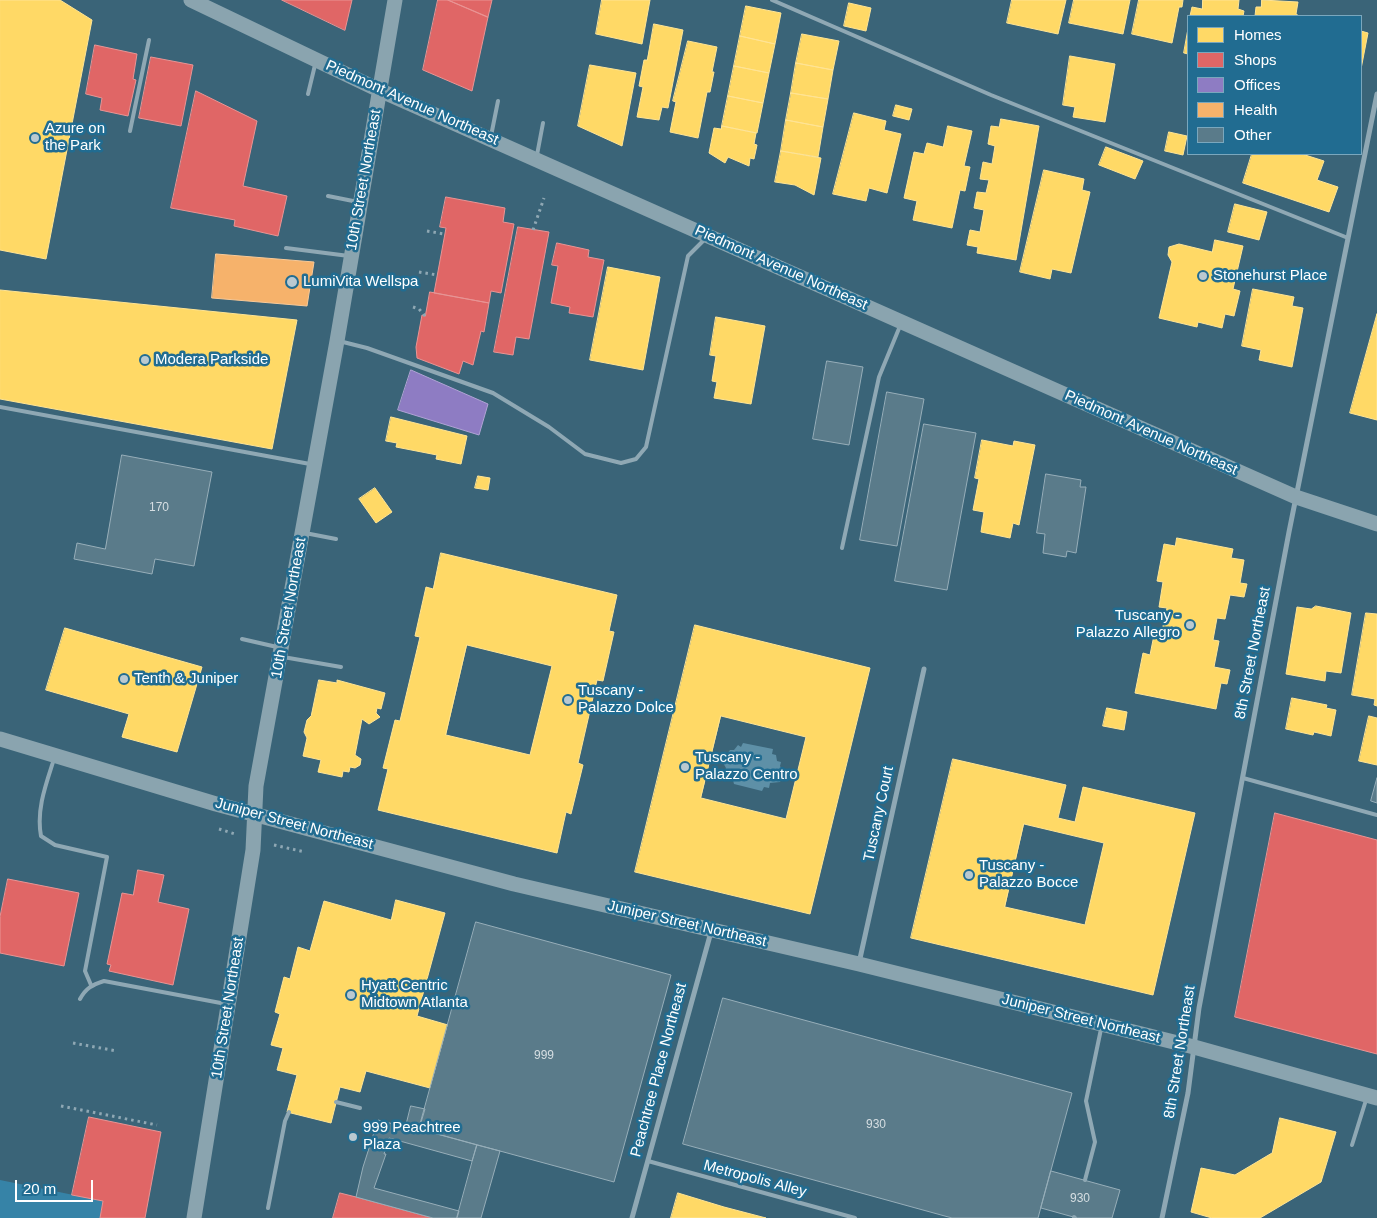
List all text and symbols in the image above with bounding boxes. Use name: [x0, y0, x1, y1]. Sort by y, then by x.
legend: [1187, 15, 1362, 155]
text: Homes: [1234, 26, 1282, 43]
text: Shops: [1234, 51, 1277, 68]
street label: Piedmont Avenue Northeast: [323, 57, 501, 149]
text: Offices: [1234, 76, 1280, 93]
text: Health: [1234, 101, 1277, 118]
street label: 10th Street Northeast: [343, 108, 385, 252]
place label: Azure on the Park: [45, 120, 105, 155]
text: Other: [1234, 126, 1272, 143]
marker: Azure on the Park: [29, 132, 41, 144]
street label: Piedmont Avenue Northeast: [692, 222, 870, 314]
place label: Stonehurst Place: [1213, 267, 1327, 285]
marker: Stonehurst Place: [1197, 270, 1209, 282]
place label: LumiVita Wellspa: [303, 273, 418, 291]
marker: LumiVita Wellspa: [285, 275, 299, 289]
place label: Modera Parkside: [155, 351, 268, 369]
marker: Modera Parkside: [139, 354, 151, 366]
street label: Piedmont Avenue Northeast: [1062, 387, 1240, 479]
house number: 170: [149, 501, 169, 515]
street label: 10th Street Northeast: [268, 536, 310, 680]
street label: 8th Street Northeast: [1231, 585, 1275, 721]
place label: Tuscany - Palazzo Allegro: [1076, 607, 1180, 642]
marker: Tuscany - Palazzo Allegro: [1184, 619, 1196, 631]
place label: Tenth & Juniper: [134, 670, 238, 688]
marker: Tenth & Juniper: [118, 673, 130, 685]
place label: Tuscany - Palazzo Dolce: [578, 682, 674, 717]
marker: Tuscany - Palazzo Dolce: [562, 694, 574, 706]
place label: Tuscany - Palazzo Centro: [695, 749, 798, 784]
marker: Tuscany - Palazzo Centro: [679, 761, 691, 773]
street label: Tuscany Court: [860, 765, 898, 863]
street label: Juniper Street Northeast: [213, 794, 375, 854]
place label: Tuscany - Palazzo Bocce: [979, 857, 1078, 892]
marker: Tuscany - Palazzo Bocce: [963, 869, 975, 881]
street label: Juniper Street Northeast: [606, 897, 768, 951]
street label: 10th Street Northeast: [208, 936, 248, 1080]
place label: Hyatt Centric Midtown Atlanta: [361, 977, 468, 1012]
street label: Peachtree Place Northeast: [627, 981, 691, 1159]
street label: 8th Street Northeast: [1161, 984, 1199, 1120]
marker: Hyatt Centric Midtown Atlanta: [345, 989, 357, 1001]
street label: Juniper Street Northeast: [1000, 991, 1162, 1047]
house number: 999: [534, 1049, 554, 1063]
house number: 930: [866, 1118, 886, 1132]
place label: 999 Peachtree Plaza: [363, 1119, 461, 1154]
marker: 999 Peachtree Plaza: [347, 1131, 359, 1143]
street label: Metropolis Alley: [702, 1157, 808, 1201]
scale bar: [18, 1170, 95, 1202]
text: 20 m: [23, 1180, 56, 1197]
house number: 930: [1070, 1192, 1090, 1206]

